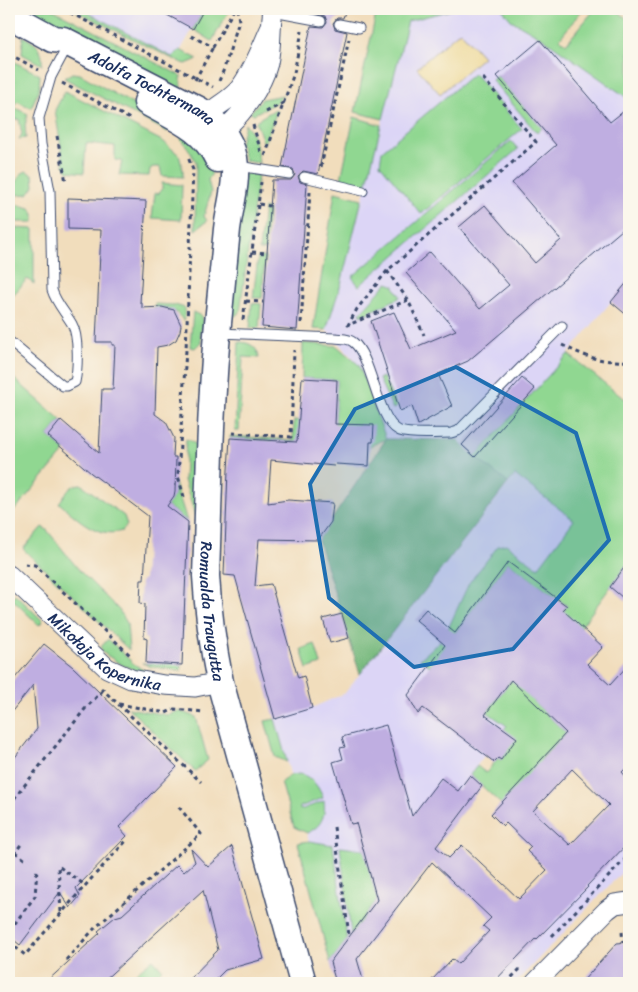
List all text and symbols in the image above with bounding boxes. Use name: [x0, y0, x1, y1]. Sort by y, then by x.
street label: Adolfa Tochtermana: [82, 41, 223, 133]
street label: Romualda Traugutta: [191, 541, 234, 685]
street label: Mikołaja Kopernika: [41, 605, 164, 699]

